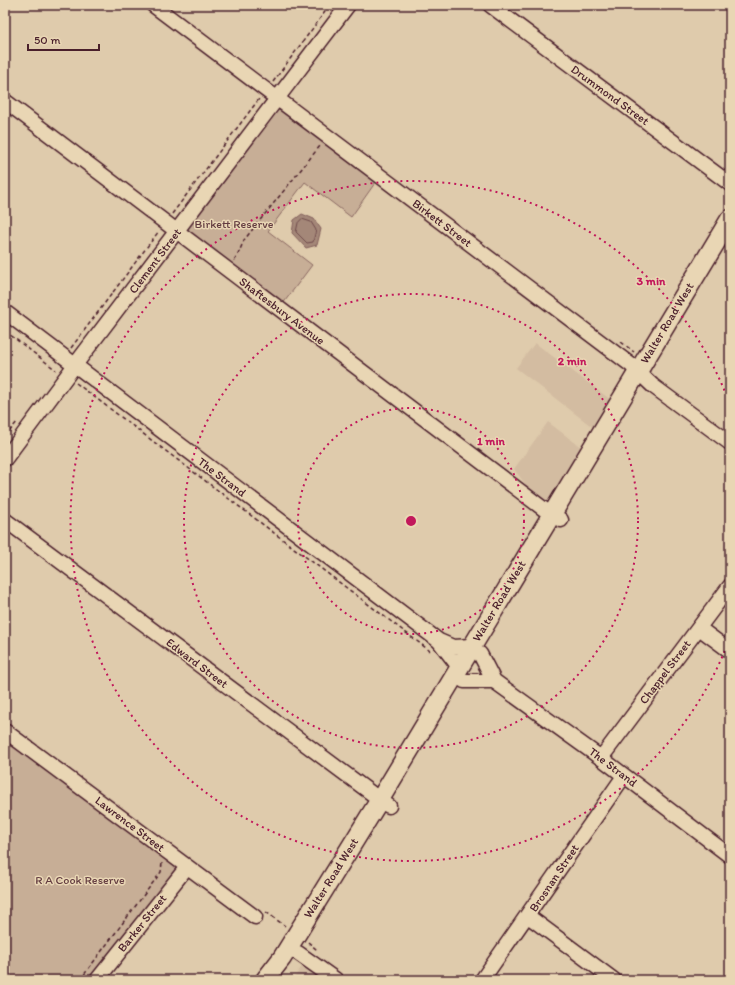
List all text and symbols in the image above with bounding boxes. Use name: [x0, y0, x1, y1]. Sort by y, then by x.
scale bar: [28, 26, 99, 52]
text: 50 m: [34, 33, 60, 47]
street label: Drummond Street: [568, 62, 652, 128]
street label: Birkett Street: [410, 196, 475, 250]
park label: Birkett Reserve: [195, 217, 274, 231]
street label: Clement Street: [126, 225, 184, 296]
street label: Shaftesbury Avenue: [236, 274, 328, 348]
text: 3 min: [637, 274, 666, 288]
street label: Walter Road West: [637, 280, 697, 366]
text: 2 min: [558, 354, 587, 368]
text: 1 min: [477, 434, 506, 448]
street label: The Strand: [195, 454, 249, 500]
centre of rings: [404, 514, 418, 528]
street label: Walter Road West: [469, 558, 529, 644]
street label: Edward Street: [163, 635, 231, 691]
street label: Chappel Street: [636, 637, 694, 707]
street label: The Strand: [586, 744, 640, 790]
street label: Lawrence Street: [92, 793, 168, 855]
street label: Walter Road West: [301, 835, 362, 921]
street label: Brosnan Street: [526, 841, 582, 914]
park label: R A Cook Reserve: [35, 873, 125, 887]
street label: Barker Street: [115, 891, 170, 955]

